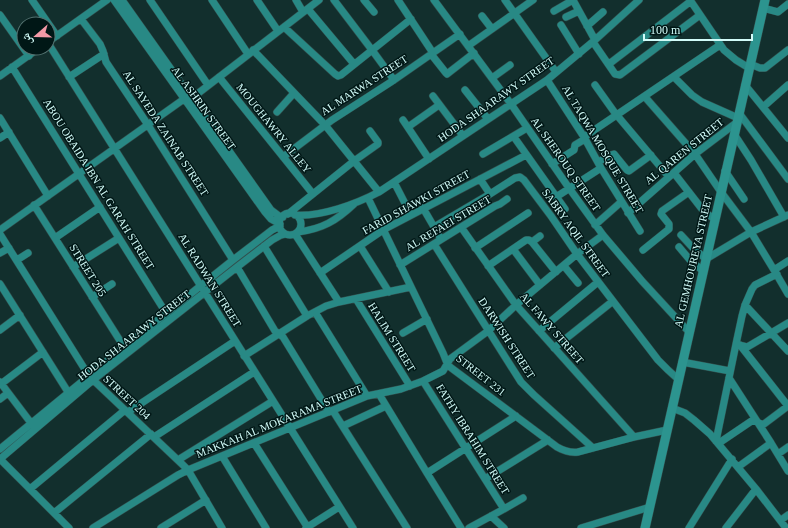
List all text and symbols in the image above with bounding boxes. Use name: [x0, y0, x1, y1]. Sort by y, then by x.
north arrow: [16, 16, 56, 56]
scale bar: [644, 16, 752, 42]
text: 100 m: [650, 23, 681, 37]
text: ش: [19, 31, 36, 47]
street label: AL MARWA STREET: [318, 52, 410, 118]
street label: HODA SHAARAWY STREET: [436, 54, 557, 144]
street label: AL ASHRIN STREET: [170, 64, 239, 152]
street label: AL SAYEDA ZAINAB STREET: [121, 68, 211, 198]
street label: MOUGHAWRY ALLEY: [234, 81, 314, 175]
street label: AL TAQWA MOSQUE STREET: [560, 83, 646, 215]
street label: ABOU OBAIDA IBN AL GARAH STREET: [41, 96, 157, 272]
street label: AL SHEROUQ STREET: [529, 115, 603, 214]
street label: AL QAREN STREET: [642, 115, 726, 186]
street label: FARID SHAWKI STREET: [360, 167, 472, 237]
street label: SABRY AQIL STREET: [540, 186, 612, 280]
street label: AL REFAEI STREET: [403, 193, 493, 253]
street label: AL GEMHOUREYA STREET: [672, 193, 714, 329]
street label: AL RADWAN STREET: [176, 231, 244, 329]
street label: STREET 205: [67, 242, 109, 299]
street label: HODA SHAARAWY STREET: [75, 287, 193, 383]
street label: AL FAWY STREET: [518, 290, 586, 366]
street label: DARWISH STREET: [476, 295, 538, 381]
street label: HALIM STREET: [366, 300, 418, 374]
street label: STREET 231: [454, 352, 508, 398]
street label: STREET 204: [101, 372, 153, 422]
street label: MAKKAH AL MOKARAMA STREET: [194, 382, 364, 460]
street label: FATHY IBRAHIM STREET: [434, 382, 512, 497]

